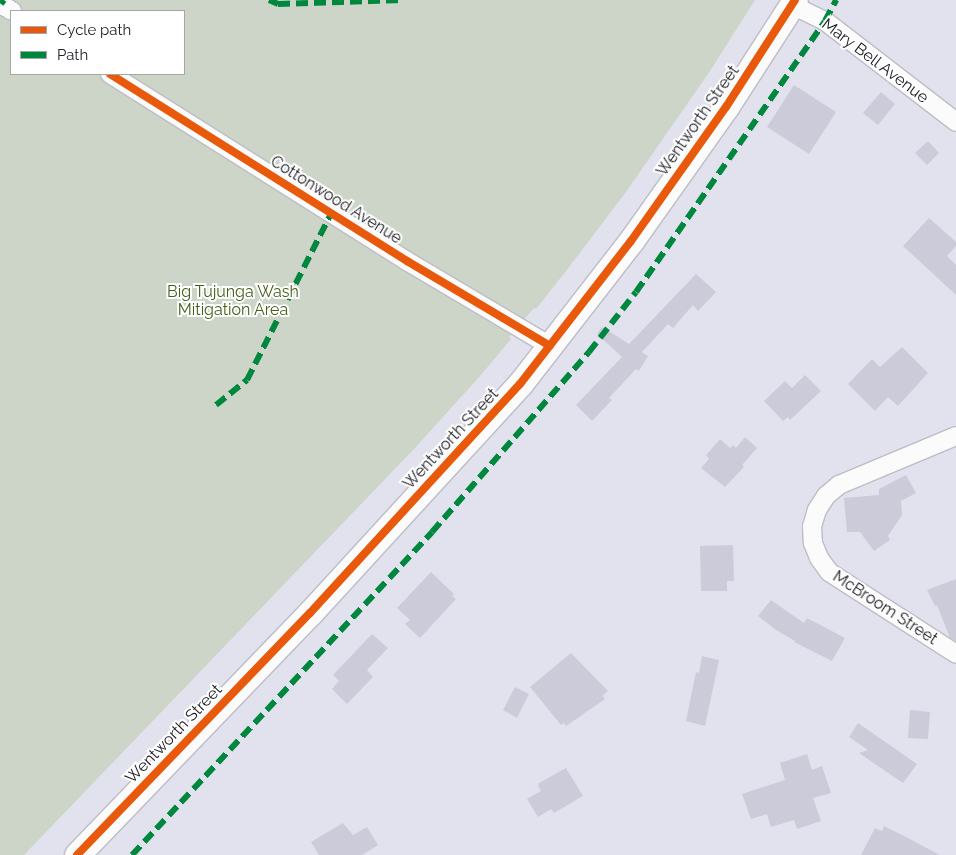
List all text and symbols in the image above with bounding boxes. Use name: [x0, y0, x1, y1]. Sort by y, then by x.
legend: [10, 10, 185, 75]
street label: Mary Bell Avenue: [817, 14, 933, 108]
text: Cycle path: [57, 21, 131, 39]
text: Path: [57, 46, 88, 64]
street label: Wentworth Street: [653, 62, 743, 180]
street label: Cottonwood Avenue: [267, 152, 405, 248]
park label: Big Tujunga Wash Mitigation Area: [167, 282, 299, 320]
street label: Wentworth Street: [399, 385, 503, 493]
street label: McBroom Street: [829, 567, 941, 649]
street label: Wentworth Street: [122, 680, 226, 788]

